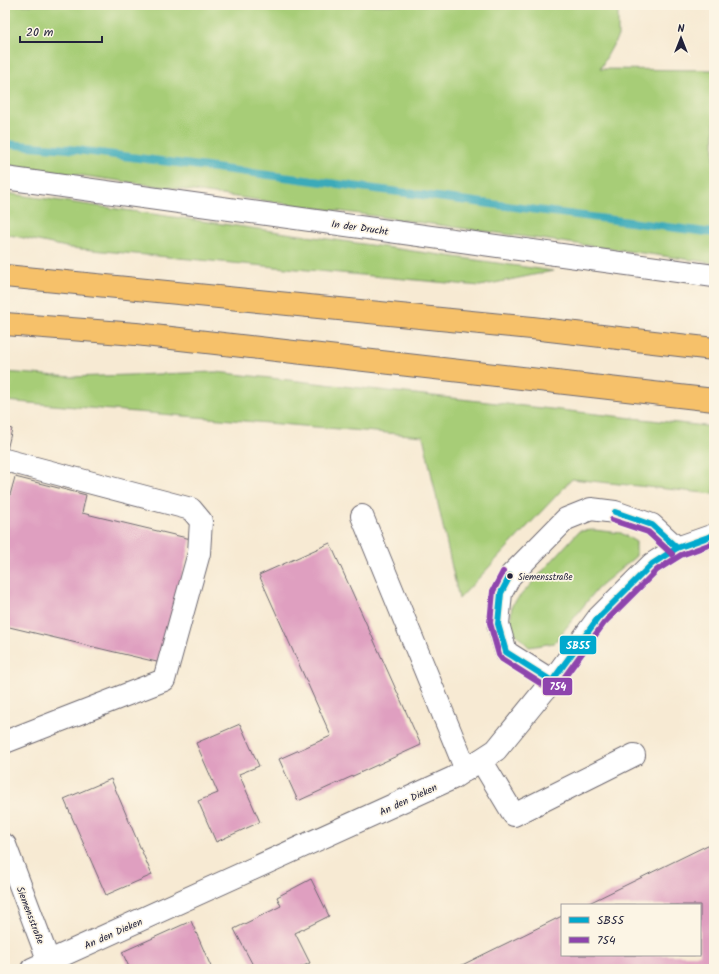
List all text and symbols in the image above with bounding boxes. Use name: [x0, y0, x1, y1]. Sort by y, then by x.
scale bar: [20, 18, 102, 44]
north arrow: [661, 18, 701, 58]
text: N: [678, 20, 685, 38]
text: 20 m: [26, 23, 54, 42]
street label: In der Drucht: [330, 216, 390, 240]
place label: Siemensstraße: [518, 570, 573, 585]
marker: Siemensstraße: [505, 571, 515, 581]
line badge: SB55: [559, 635, 597, 655]
text: SB55: [566, 637, 591, 655]
line badge: 754: [542, 677, 573, 696]
text: 754: [550, 678, 566, 696]
street label: An den Dieken: [377, 780, 440, 820]
street label: Siemensstraße: [12, 884, 49, 947]
legend: [561, 904, 701, 956]
text: SB55: [597, 911, 625, 930]
street label: An den Dieken: [82, 914, 145, 954]
text: 754: [597, 931, 616, 950]

